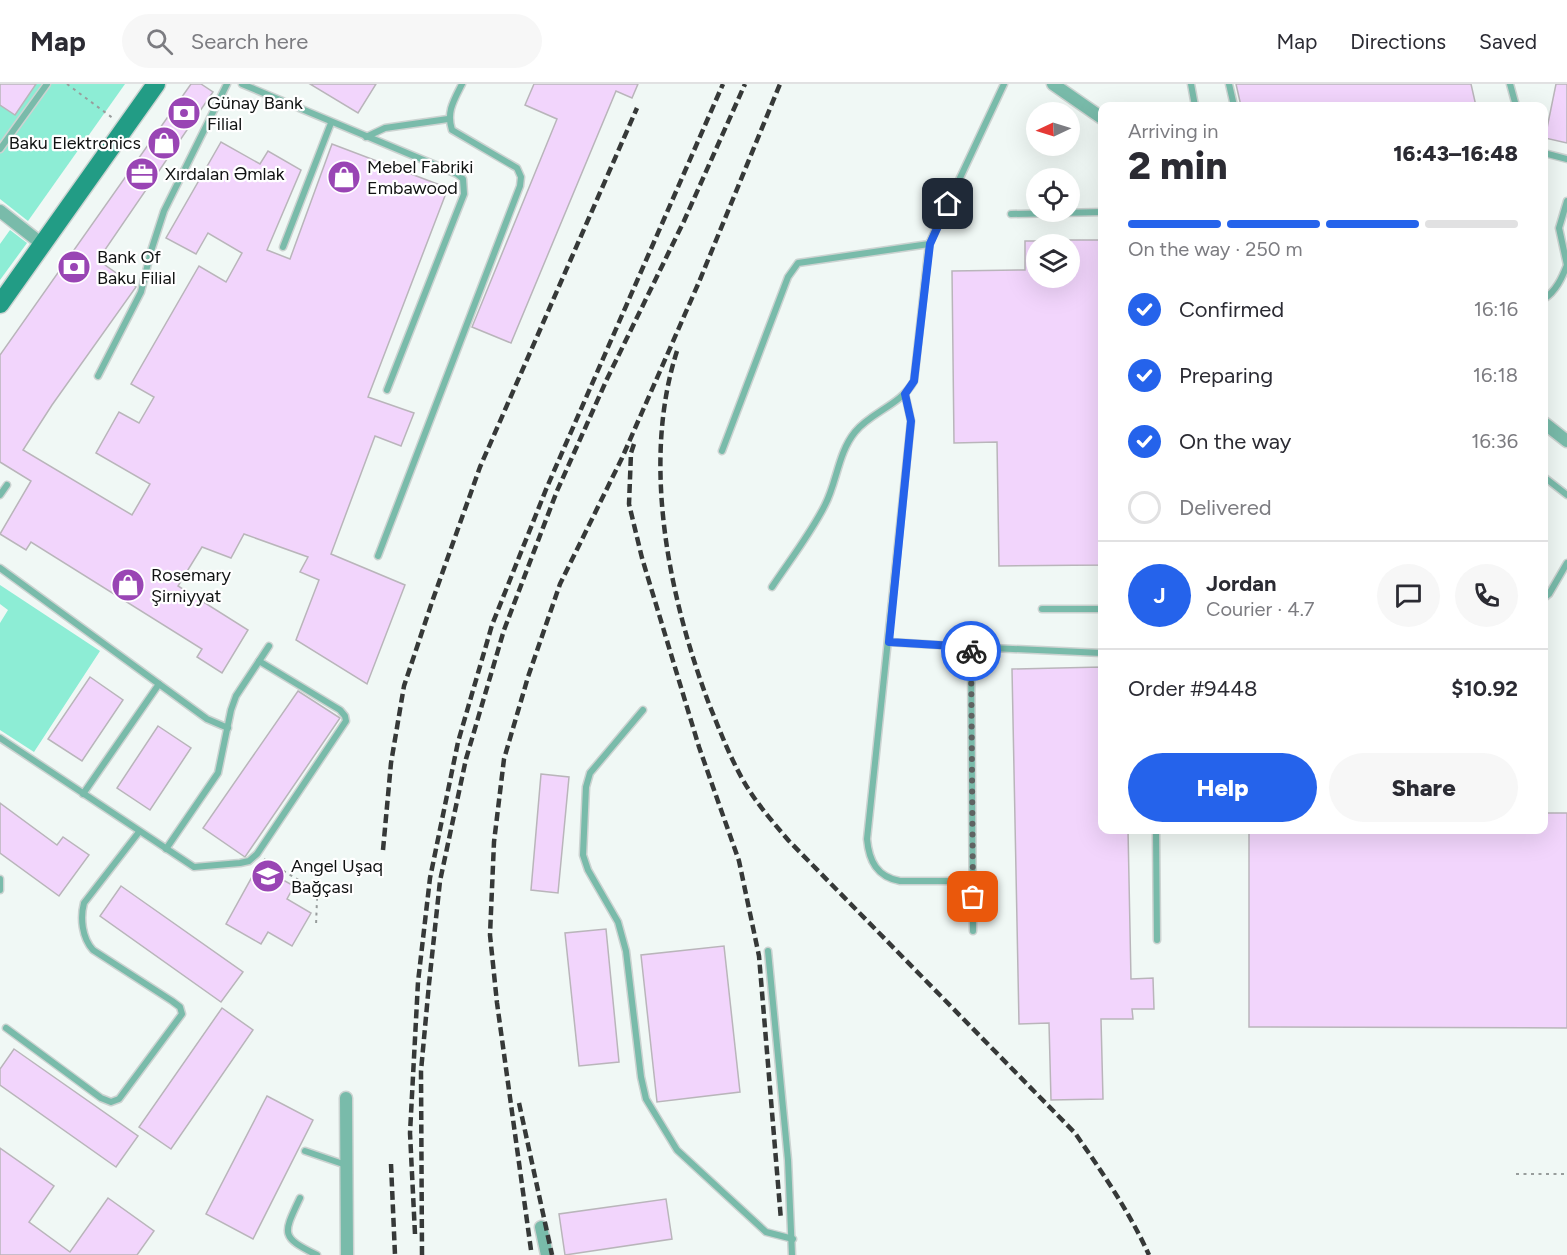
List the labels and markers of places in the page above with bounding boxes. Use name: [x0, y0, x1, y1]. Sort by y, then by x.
place label: Günay Bank Filial: [207, 92, 303, 135]
bank icon: Günay Bank Filial: [166, 95, 202, 131]
shop icon: Baku Elektronics: [146, 125, 182, 161]
place label: Baku Elektronics: [9, 132, 141, 154]
office icon: Xırdalan Əmlak: [124, 156, 160, 192]
place label: Mebel Fabriki Embawood: [367, 156, 473, 199]
shop icon: Mebel Fabriki Embawood: [326, 159, 362, 195]
place label: Xırdalan Əmlak: [165, 163, 285, 185]
pin: [922, 178, 973, 229]
place label: Bank Of Baku Filial: [97, 246, 176, 289]
bank icon: Bank Of Baku Filial: [56, 249, 92, 285]
place label: Rosemary Şirniyyat: [151, 564, 232, 607]
shop icon: Rosemary Şirniyyat: [110, 567, 146, 603]
place label: Angel Uşaq Bağçası: [291, 855, 383, 898]
school or university icon: Angel Uşaq Bağçası: [250, 858, 286, 894]
pin: [947, 871, 998, 922]

